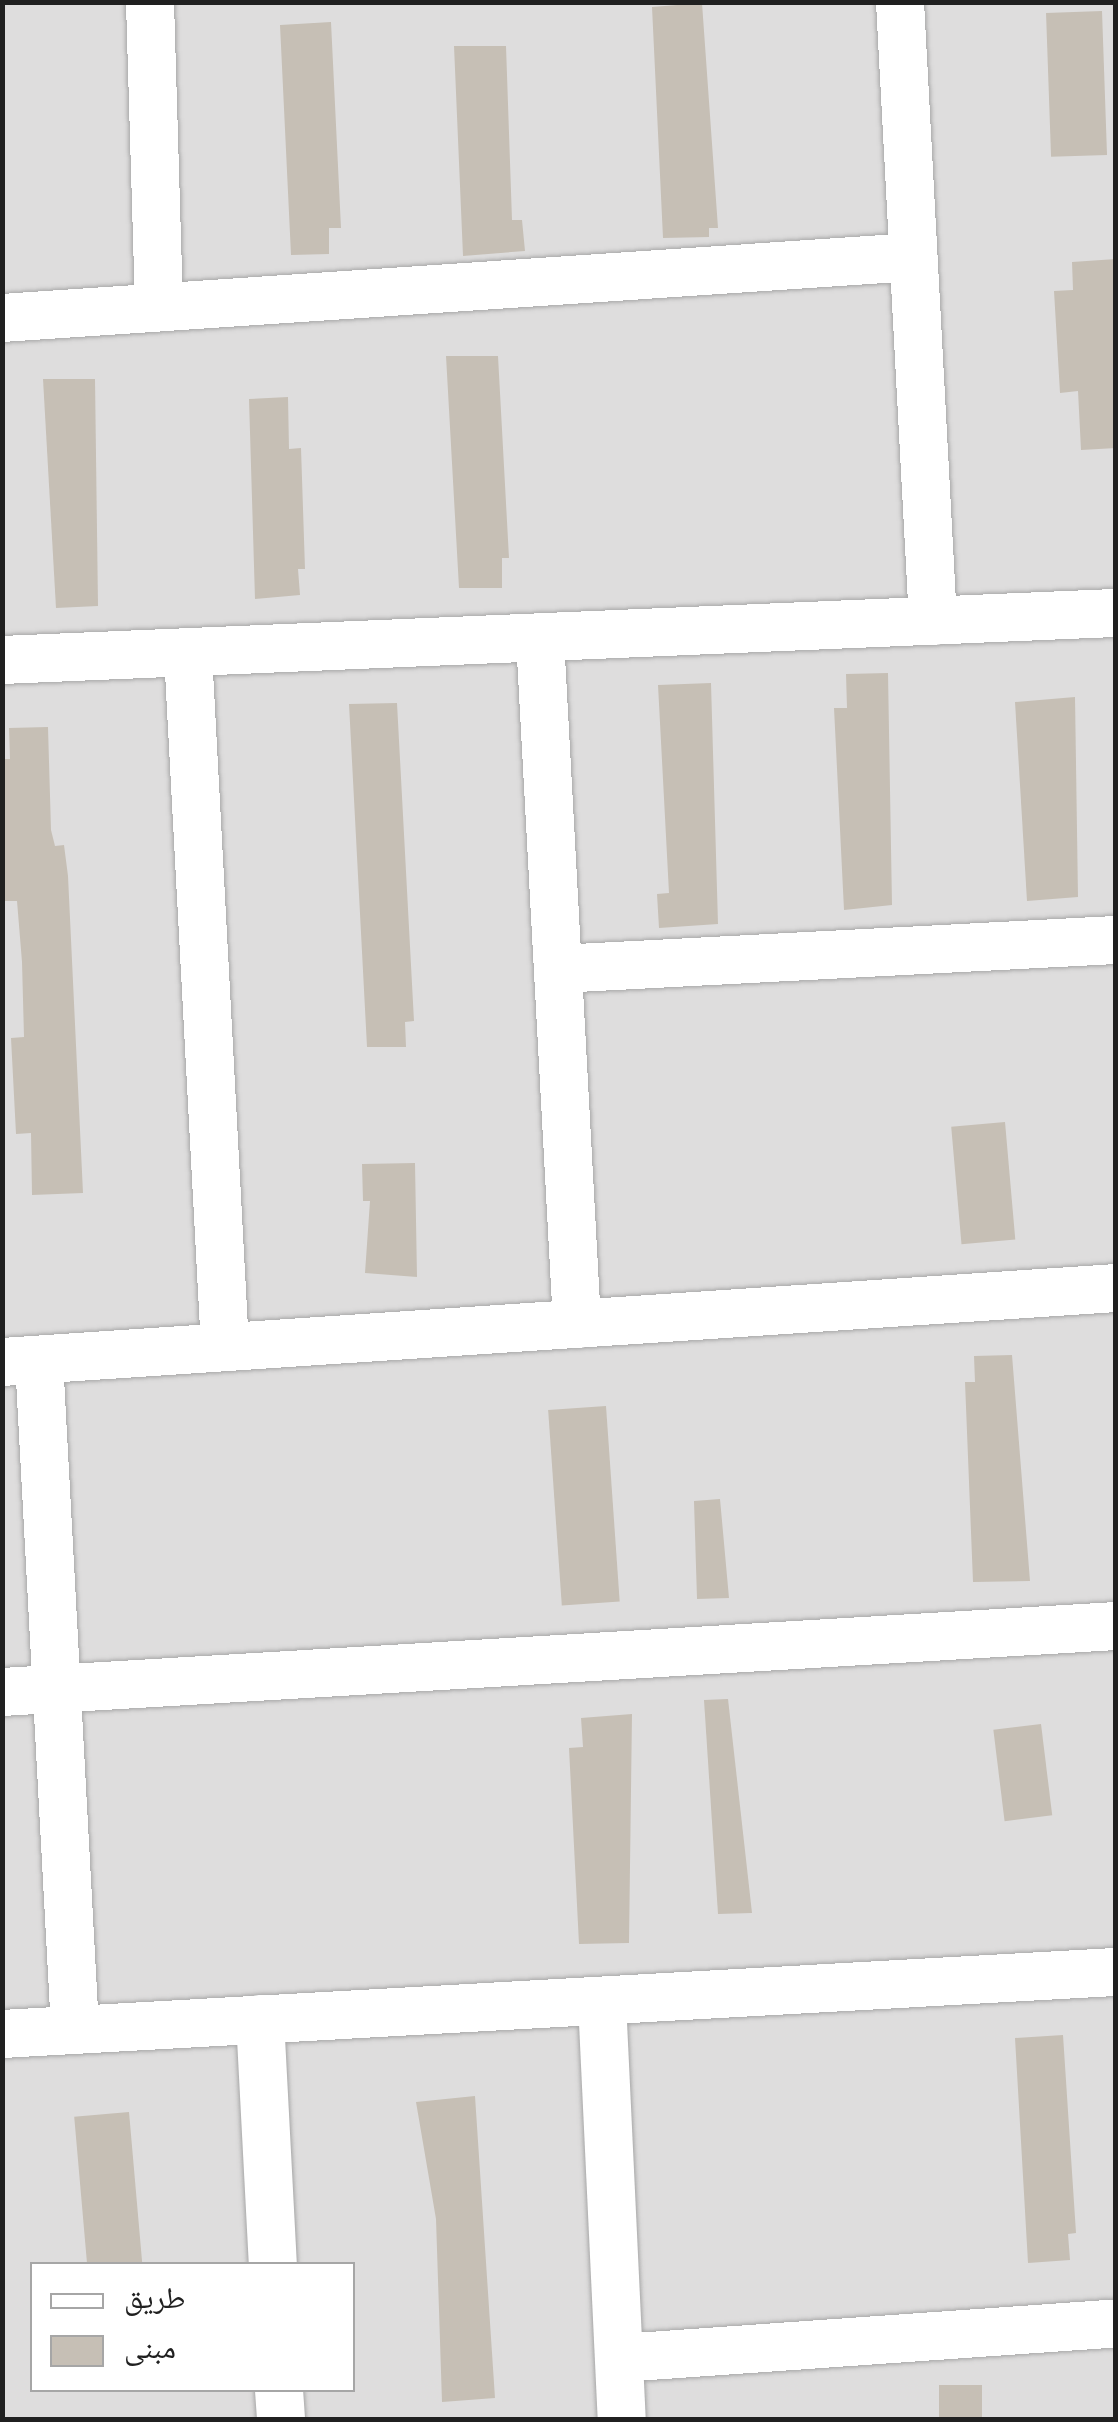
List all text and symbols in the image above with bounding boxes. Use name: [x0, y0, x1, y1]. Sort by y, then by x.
legend: [30, 2262, 355, 2392]
text: طريق: [124, 2280, 185, 2317]
text: مبنى: [124, 2330, 176, 2367]

